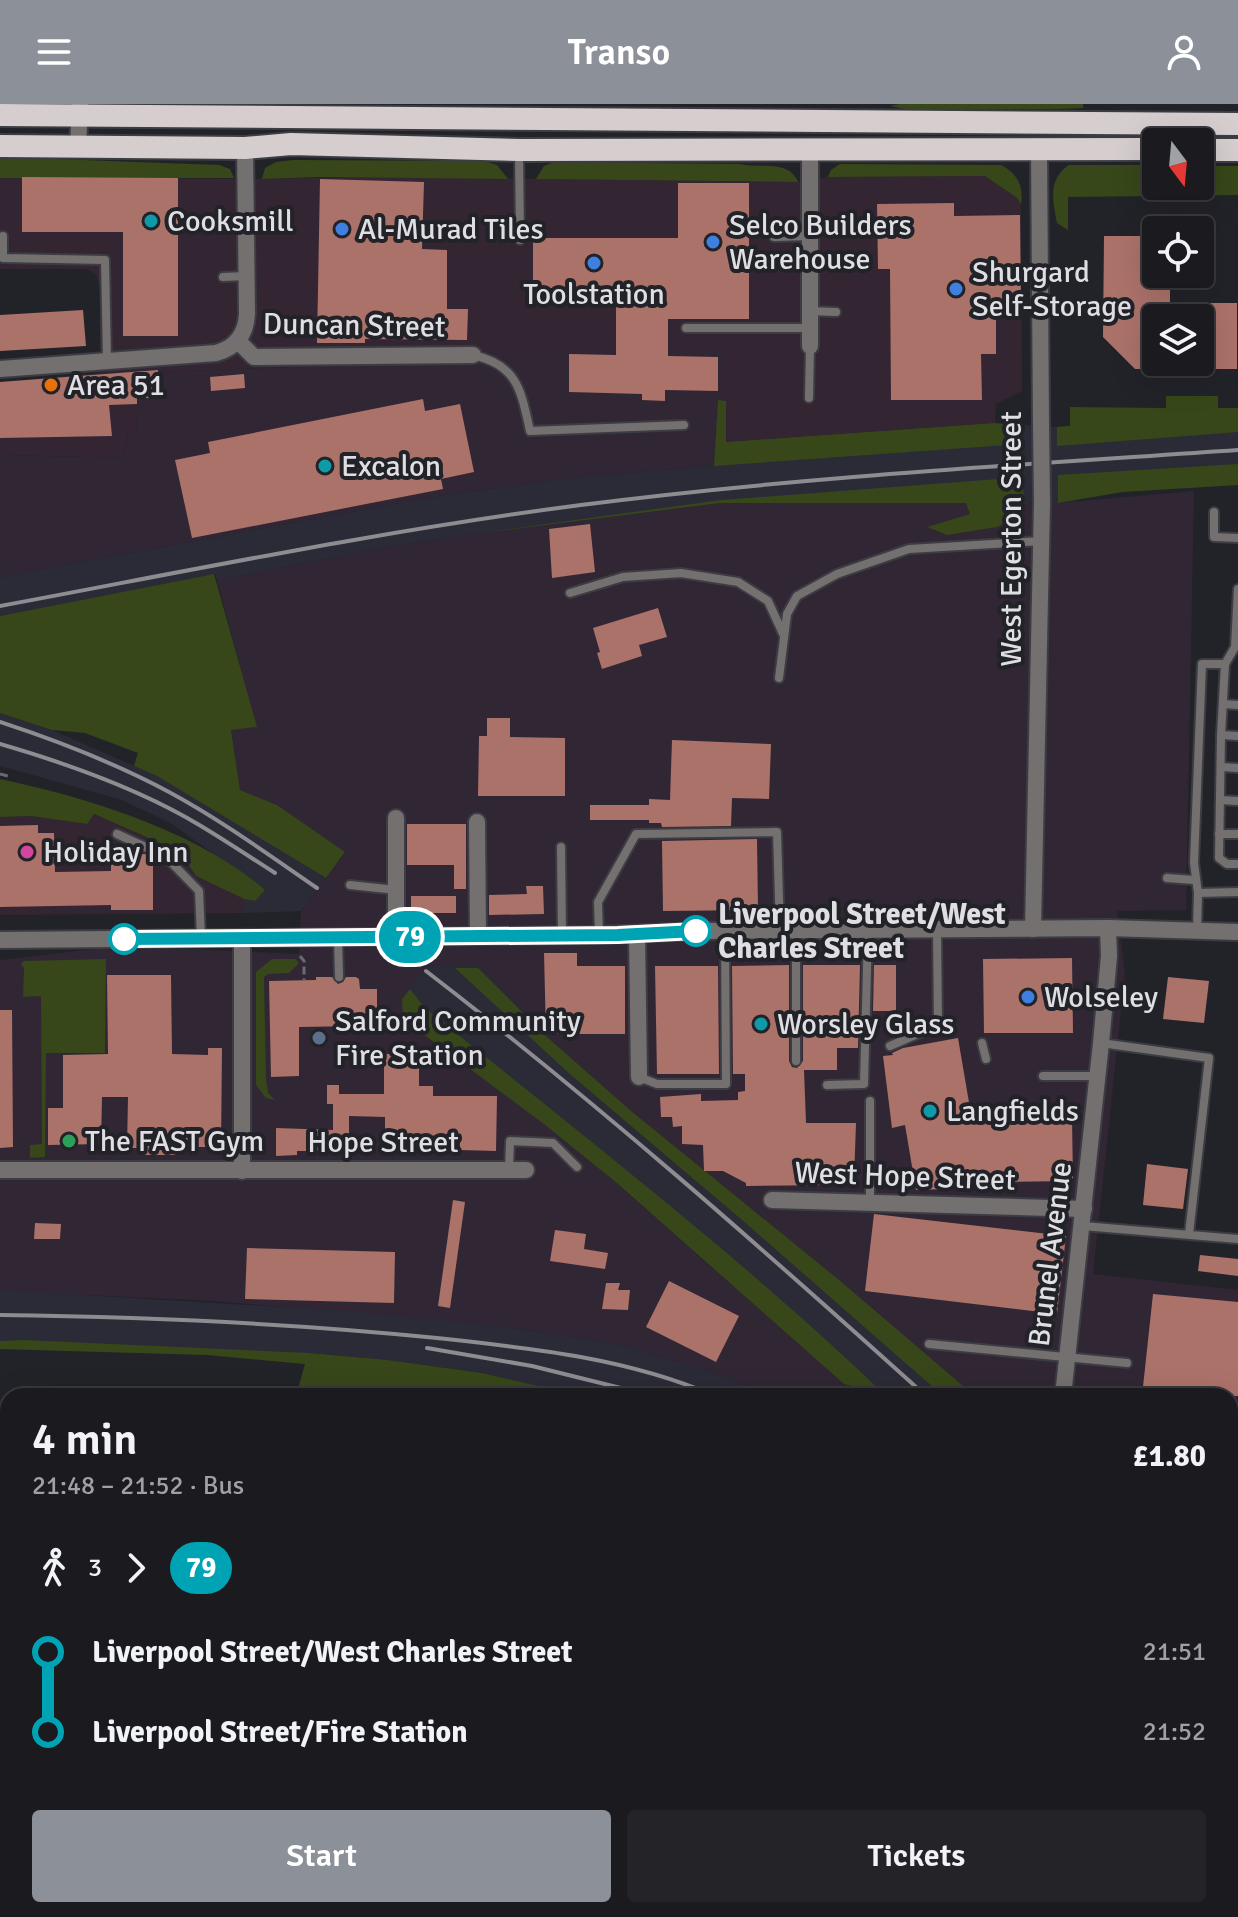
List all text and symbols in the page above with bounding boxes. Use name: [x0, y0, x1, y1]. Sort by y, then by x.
icon: menu: [32, 30, 76, 74]
text: Transo: [568, 30, 670, 75]
icon: person: [1162, 30, 1206, 74]
north arrow: [1142, 128, 1214, 200]
map controls: [1142, 128, 1214, 376]
place label: Cooksmill: [167, 203, 294, 240]
place label: Selco Builders Warehouse: [729, 207, 912, 278]
place label: Al-Murad Tiles: [358, 211, 544, 248]
marker: Cooksmill: [142, 212, 160, 230]
button: locate: [1142, 216, 1214, 288]
marker: Al-Murad Tiles: [333, 220, 351, 238]
marker: Selco Builders Warehouse: [704, 233, 722, 251]
marker: Toolstation: [585, 254, 603, 272]
place label: Shurgard Self-Storage: [972, 254, 1132, 325]
place label: Toolstation: [523, 276, 665, 313]
marker: Shurgard Self-Storage: [947, 280, 965, 298]
button: layers: [1142, 304, 1214, 376]
street label: Duncan Street: [262, 305, 446, 346]
place label: Area 51: [67, 367, 165, 404]
marker: Area 51: [42, 376, 60, 394]
street label: West Egerton Street: [993, 411, 1030, 667]
place label: Excalon: [341, 448, 441, 485]
marker: Excalon: [316, 457, 334, 475]
place label: Holiday Inn: [43, 834, 189, 871]
marker: Holiday Inn: [18, 843, 36, 861]
place label: Liverpool Street/West Charles Street: [718, 896, 1006, 967]
line badge: 79: [374, 911, 446, 963]
marker: Liverpool Street/West Charles Street: [681, 916, 711, 946]
text: 79: [395, 920, 425, 954]
unlabelled marker: [109, 924, 139, 954]
place label: Wolseley: [1044, 979, 1158, 1016]
marker: Wolseley: [1019, 988, 1037, 1006]
place label: Salford Community Fire Station: [335, 1003, 581, 1074]
place label: Worsley Glass: [777, 1006, 954, 1043]
marker: Worsley Glass: [752, 1015, 770, 1033]
marker: Salford Community Fire Station: [310, 1029, 328, 1047]
place label: Langfields: [946, 1093, 1079, 1130]
marker: Langfields: [921, 1102, 939, 1120]
place label: The FAST Gym: [85, 1123, 264, 1160]
street label: Hope Street: [307, 1124, 459, 1161]
marker: The FAST Gym: [60, 1132, 78, 1150]
street label: West Hope Street: [794, 1154, 1016, 1199]
street label: Brunel Avenue: [1021, 1160, 1080, 1349]
text: 4 min: [32, 1413, 137, 1467]
text: £1.80: [1133, 1438, 1206, 1475]
text: 21:48 – 21:52 · Bus: [32, 1470, 244, 1502]
icon: walk: [32, 1546, 76, 1590]
icon: forward: [114, 1546, 158, 1590]
text: 79: [186, 1551, 216, 1585]
text: 3: [88, 1552, 102, 1584]
text: Liverpool Street/West Charles Street: [92, 1634, 573, 1671]
text: 21:51: [1143, 1636, 1206, 1668]
text: Liverpool Street/Fire Station: [92, 1714, 468, 1751]
text: 21:52: [1143, 1716, 1206, 1748]
button: Start: [32, 1810, 611, 1902]
button: Tickets: [627, 1810, 1206, 1902]

